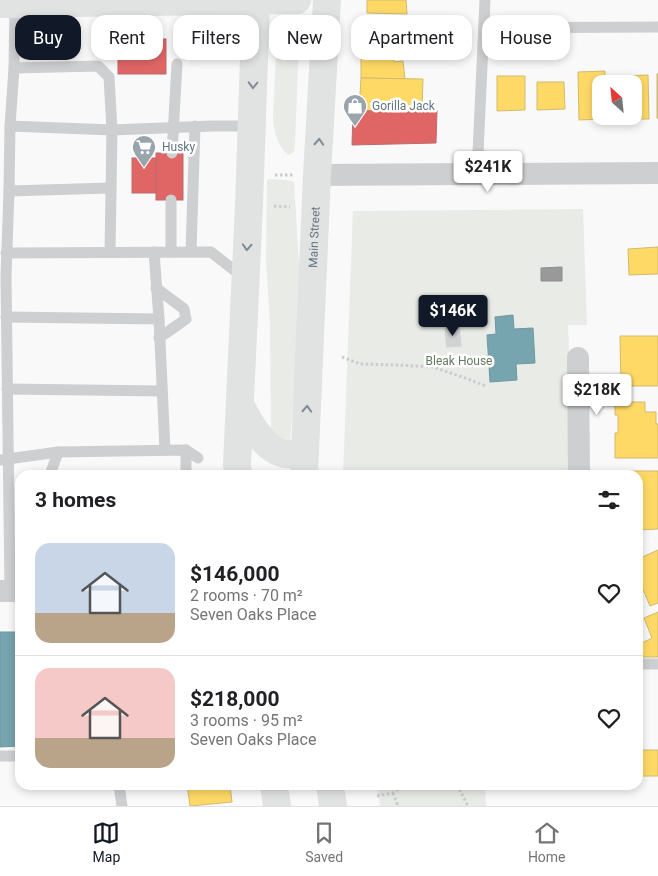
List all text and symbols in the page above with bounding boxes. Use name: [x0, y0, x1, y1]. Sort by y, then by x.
chip: Buy: [15, 15, 81, 60]
chip: Rent: [91, 15, 163, 60]
chip: Filters: [173, 15, 259, 60]
chip: New: [269, 15, 341, 60]
chip: Apartment: [351, 15, 472, 60]
chip: House: [482, 15, 570, 60]
north arrow: [592, 75, 642, 125]
map controls: [592, 75, 642, 125]
one-way arrow: [248, 81, 258, 89]
shop icon: Gorilla Jack: [342, 93, 368, 127]
place label: Gorilla Jack: [372, 99, 436, 113]
supermarket icon: Husky: [131, 134, 157, 168]
one-way arrow: [313, 137, 324, 145]
place label: Husky: [162, 140, 195, 154]
pin: $241K: [453, 150, 523, 193]
text: $241K: [465, 157, 511, 176]
street label: Main Street: [306, 206, 323, 268]
one-way arrow: [241, 243, 252, 251]
pin: $146K: [418, 294, 488, 337]
text: $146K: [430, 301, 476, 320]
park label: Bleak House: [426, 354, 492, 368]
pin: $218K: [562, 374, 632, 416]
text: $218K: [574, 380, 620, 399]
one-way arrow: [302, 405, 312, 412]
icon: filters: [595, 486, 623, 514]
text: 3 homes: [35, 488, 116, 512]
text: $146,000: [190, 562, 280, 586]
icon: home: [75, 563, 135, 623]
icon: heart: [595, 579, 623, 607]
text: 2 rooms · 70 m²: [190, 586, 303, 605]
text: Seven Oaks Place: [190, 605, 316, 624]
text: $218,000: [190, 687, 280, 711]
icon: home: [75, 688, 135, 748]
icon: heart: [595, 704, 623, 732]
text: 3 rooms · 95 m²: [190, 711, 303, 730]
text: Seven Oaks Place: [190, 730, 316, 749]
tab: Map: [92, 819, 120, 865]
tab: Saved: [305, 819, 343, 865]
tab: Home: [528, 819, 566, 865]

